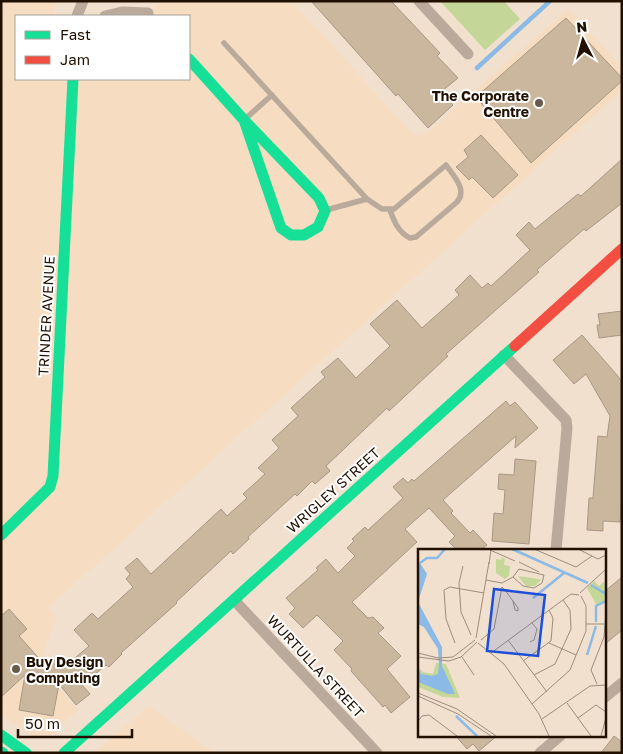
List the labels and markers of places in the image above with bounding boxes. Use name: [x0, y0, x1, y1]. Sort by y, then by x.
place label: The Corporate Centre: [432, 87, 529, 120]
marker: The Corporate Centre: [533, 97, 545, 109]
place label: Buy Design Computing: [26, 653, 103, 686]
marker: Buy Design Computing: [10, 663, 22, 675]

